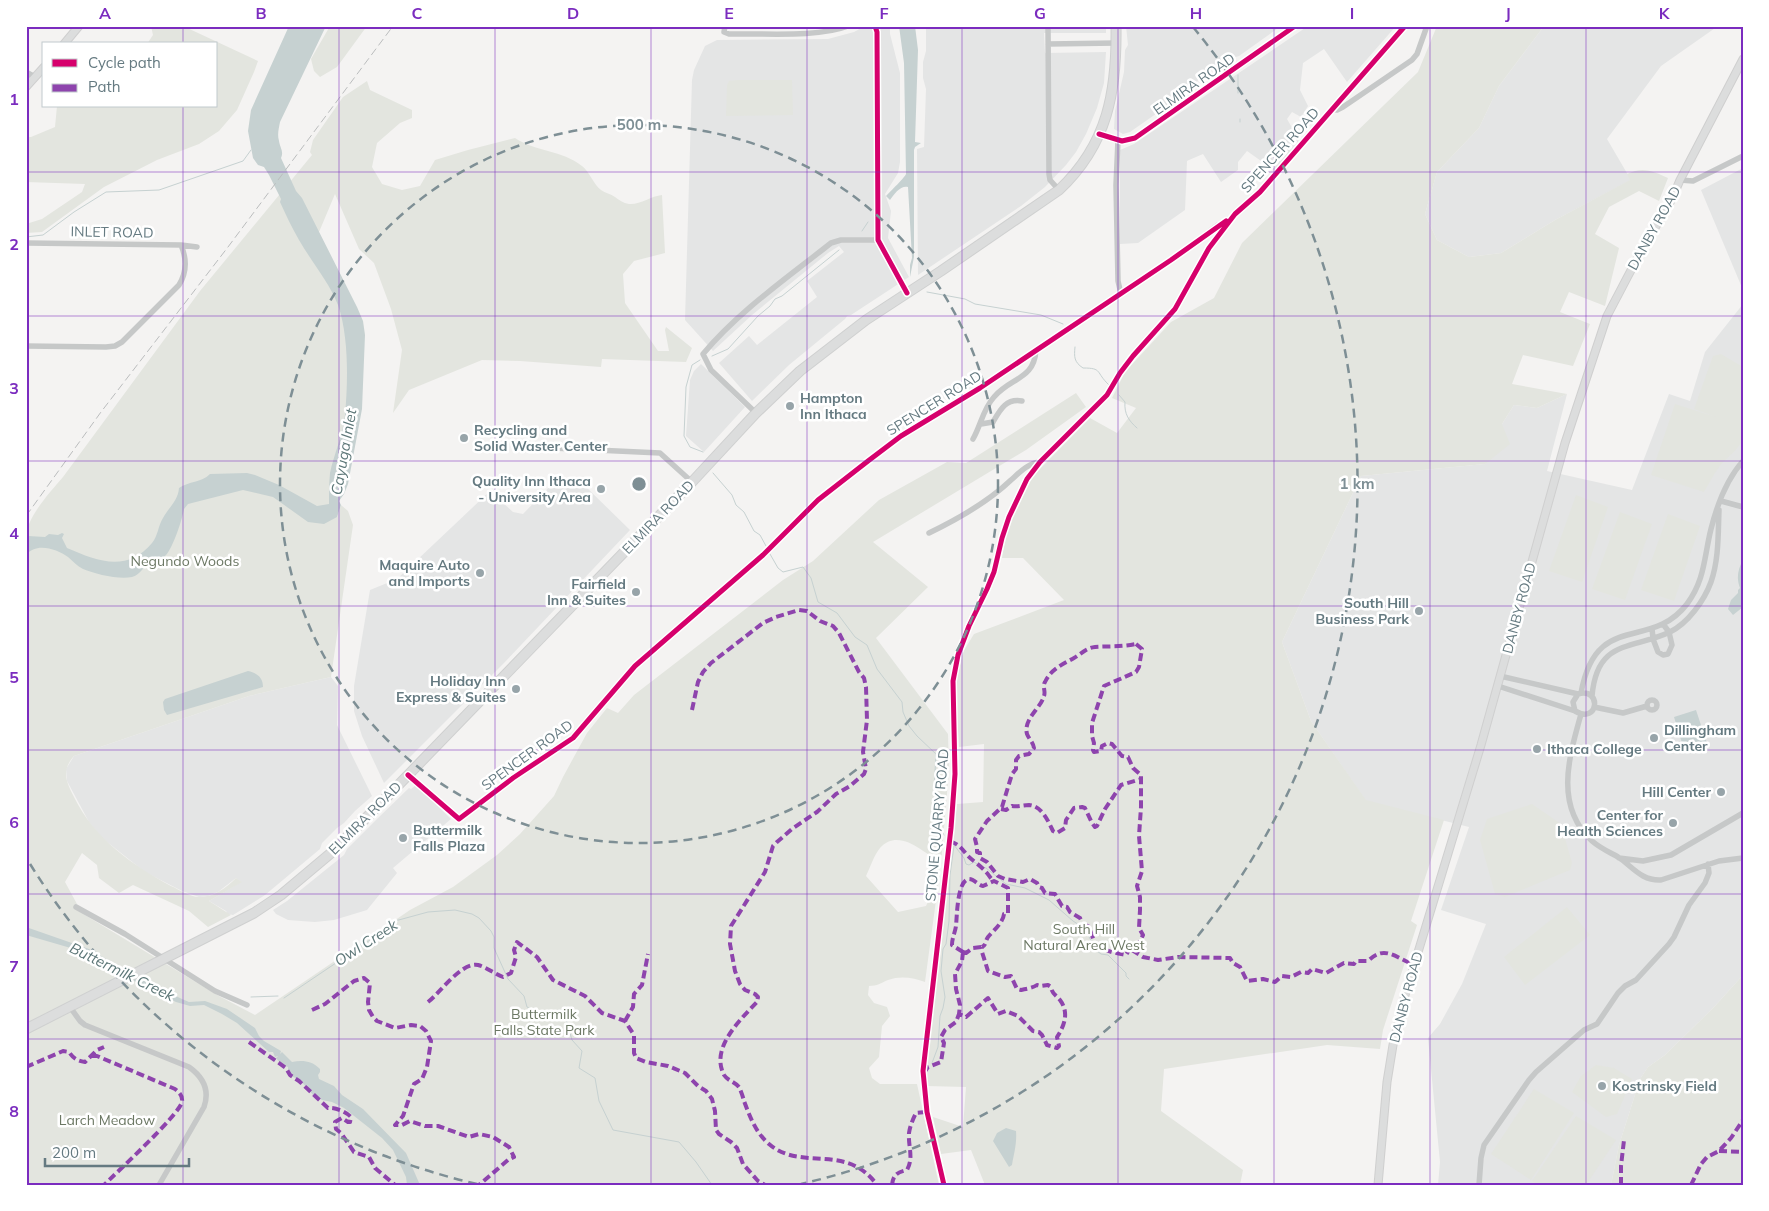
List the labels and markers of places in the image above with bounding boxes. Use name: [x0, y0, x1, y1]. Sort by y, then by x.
place label: Hampton Inn Ithaca: [800, 389, 867, 423]
marker: Hampton Inn Ithaca: [784, 400, 796, 412]
place label: Recycling and Solid Waster Center: [474, 421, 608, 455]
marker: Recycling and Solid Waster Center: [458, 432, 470, 444]
place label: Quality Inn Ithaca - University Area: [472, 472, 591, 506]
centre of rings: [630, 475, 648, 493]
marker: Quality Inn Ithaca - University Area: [595, 483, 607, 495]
place label: Maquire Auto and Imports: [379, 556, 470, 590]
marker: Maquire Auto and Imports: [474, 567, 486, 579]
place label: Fairfield Inn & Suites: [547, 575, 626, 609]
marker: Fairfield Inn & Suites: [630, 586, 642, 598]
place label: South Hill Business Park: [1315, 594, 1409, 628]
marker: South Hill Business Park: [1413, 605, 1425, 617]
place label: Holiday Inn Express & Suites: [396, 672, 506, 706]
marker: Holiday Inn Express & Suites: [510, 683, 522, 695]
place label: Dillingham Center: [1664, 721, 1736, 755]
marker: Dillingham Center: [1648, 732, 1660, 744]
place label: Ithaca College: [1547, 740, 1642, 758]
marker: Ithaca College: [1531, 743, 1543, 755]
place label: Hill Center: [1642, 783, 1711, 801]
marker: Hill Center: [1715, 786, 1727, 798]
place label: Center for Health Sciences: [1557, 806, 1663, 840]
marker: Center for Health Sciences: [1667, 817, 1679, 829]
place label: Buttermilk Falls Plaza: [413, 821, 485, 855]
marker: Buttermilk Falls Plaza: [397, 832, 409, 844]
place label: Kostrinsky Field: [1612, 1077, 1717, 1095]
marker: Kostrinsky Field: [1596, 1080, 1608, 1092]

